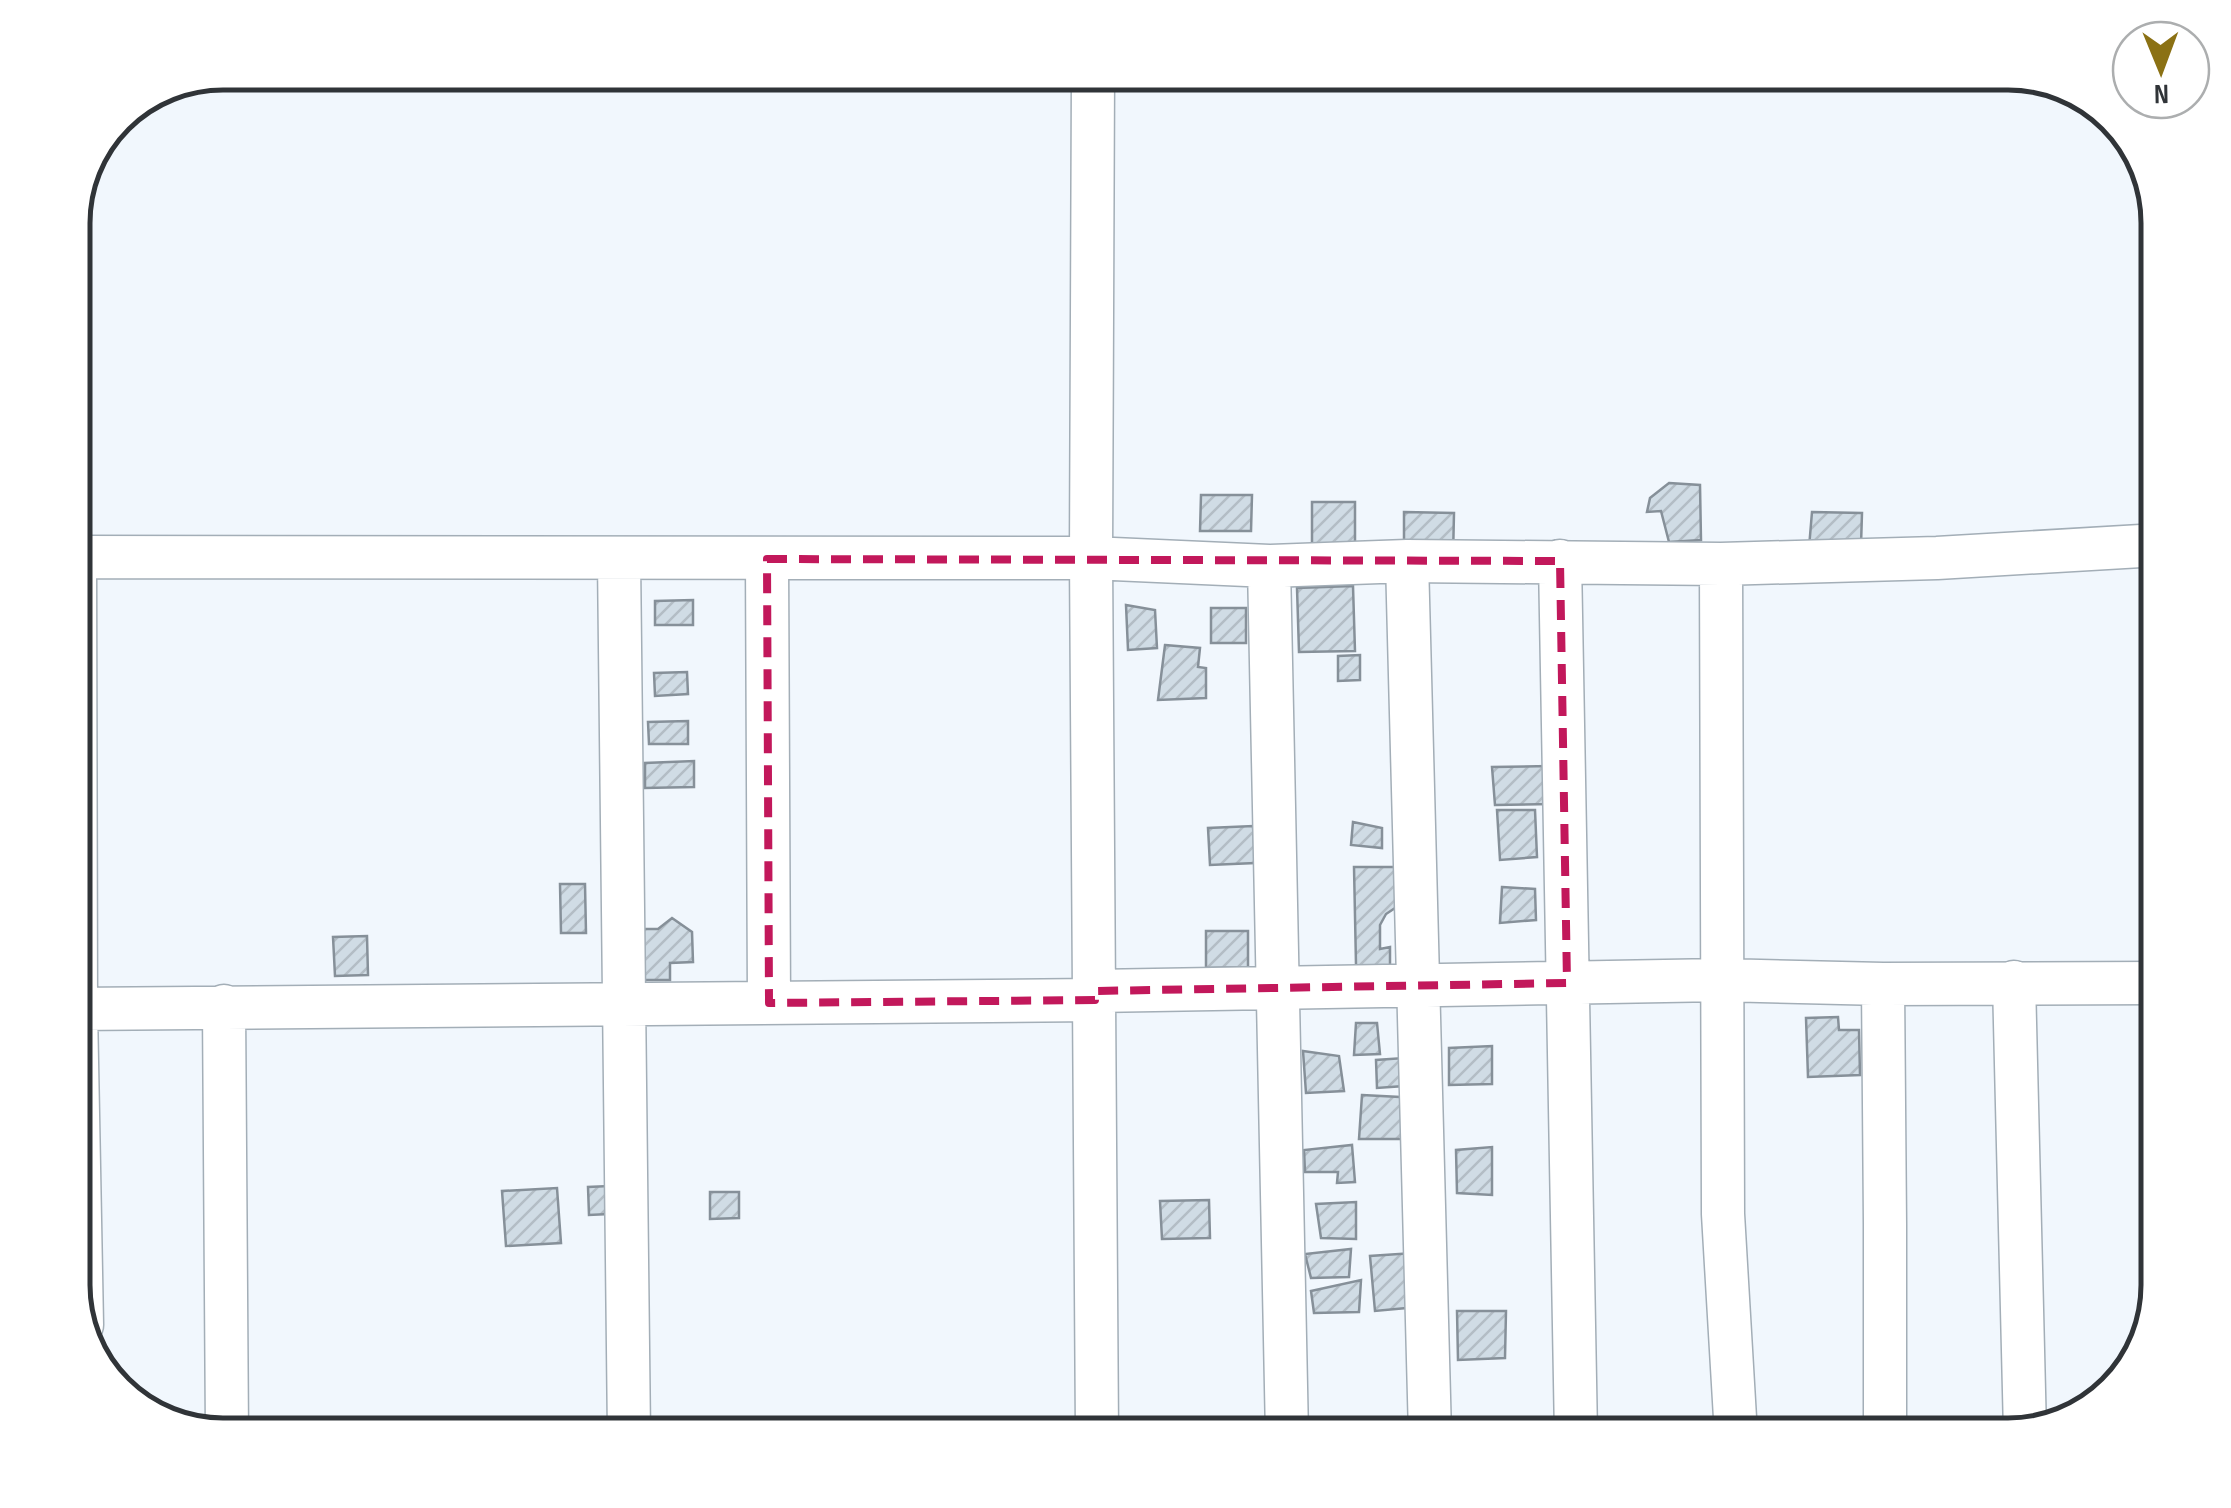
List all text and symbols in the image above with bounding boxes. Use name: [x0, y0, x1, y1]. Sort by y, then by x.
north arrow: [2111, 20, 2211, 120]
text: N: [2154, 77, 2169, 110]

